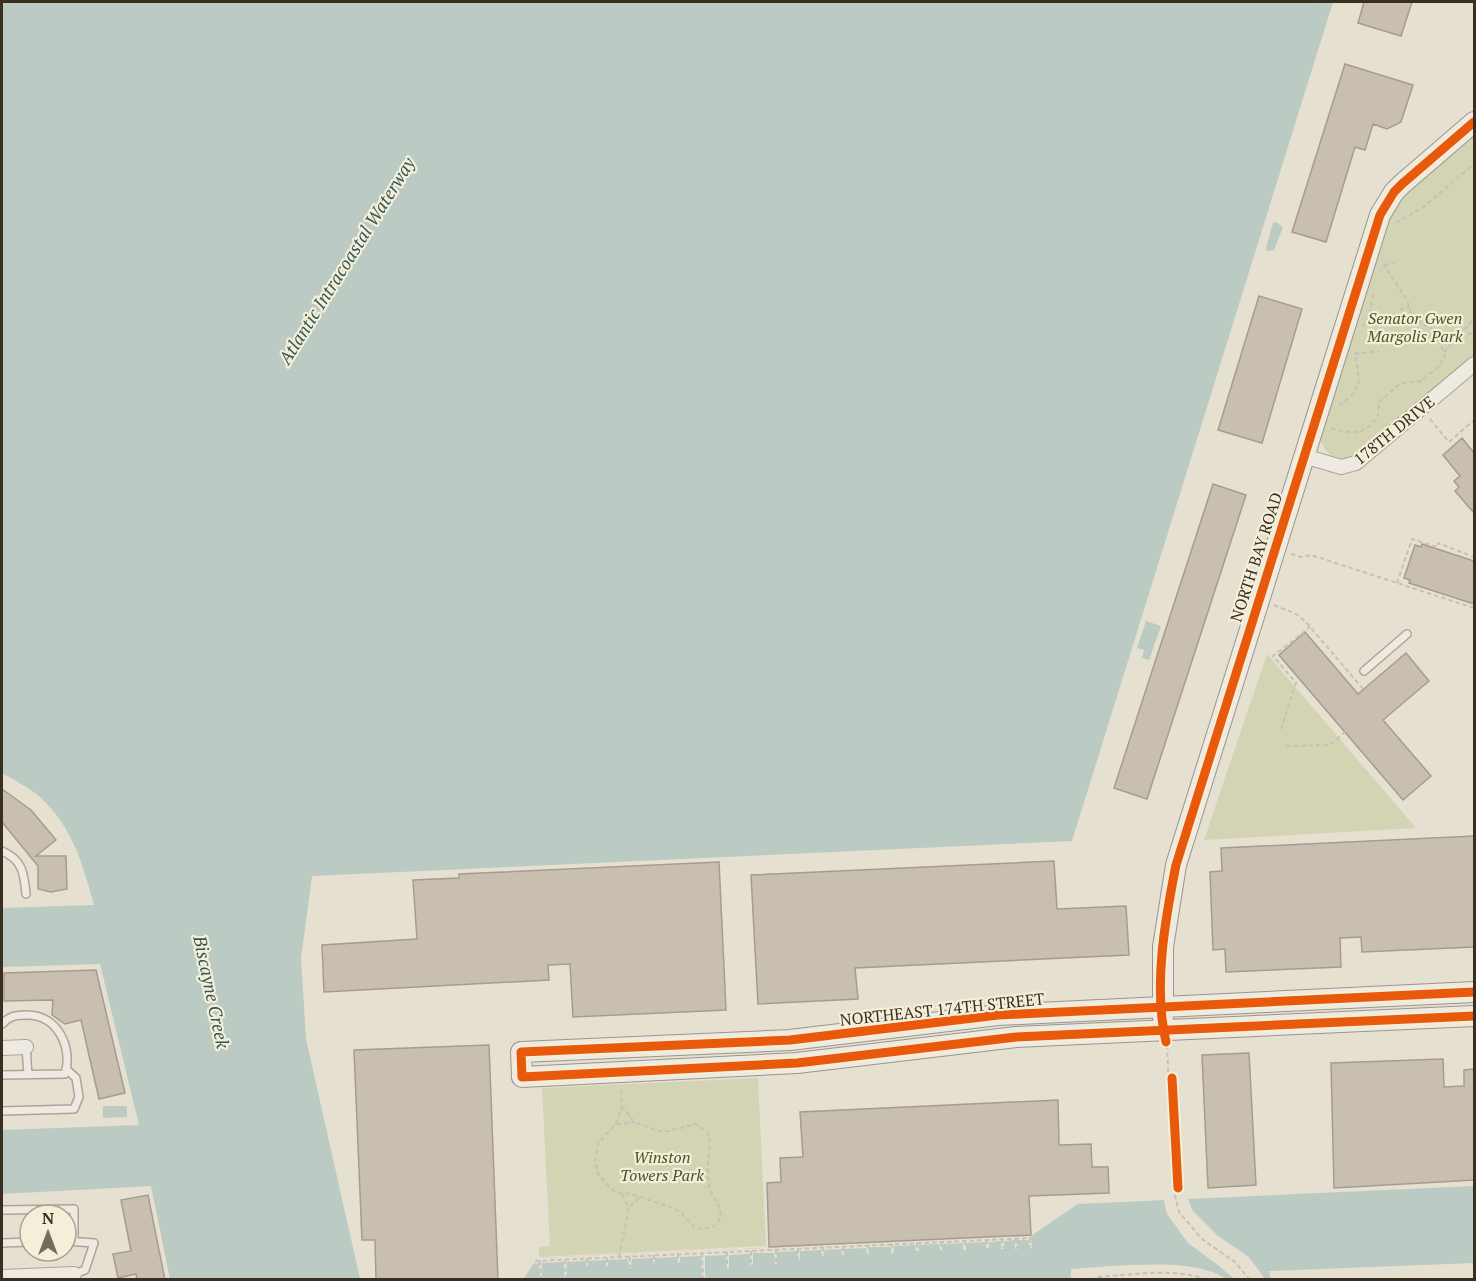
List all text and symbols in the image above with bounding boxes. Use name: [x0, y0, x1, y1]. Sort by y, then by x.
water label: Atlantic Intracoastal Waterway: [272, 152, 420, 369]
park label: Senator Gwen Margolis Park: [1366, 307, 1463, 347]
street label: 178TH DRIVE: [1349, 390, 1439, 470]
street label: NORTH BAY ROAD: [1225, 489, 1287, 625]
water label: Biscayne Creek: [188, 932, 236, 1051]
street label: NORTHEAST 174TH STREET: [839, 987, 1045, 1031]
park label: Winston Towers Park: [620, 1146, 704, 1186]
north arrow: [18, 1203, 78, 1263]
text: N: [42, 1207, 54, 1229]

